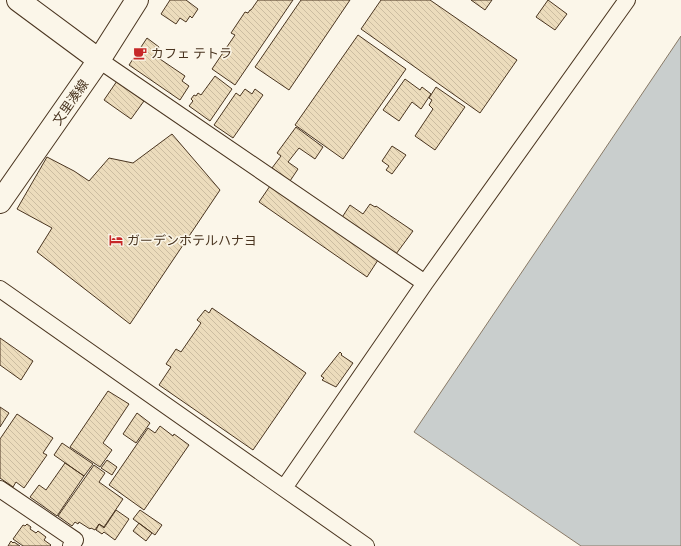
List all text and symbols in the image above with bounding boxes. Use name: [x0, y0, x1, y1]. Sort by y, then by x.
cafe icon: カフェ テトラ: [132, 45, 148, 61]
place label: カフェ テトラ: [151, 46, 232, 61]
street label: 文里湊線: [49, 77, 91, 128]
hotel icon: ガーデンホテルハナヨ: [108, 232, 124, 248]
place label: ガーデンホテルハナヨ: [127, 233, 257, 248]

